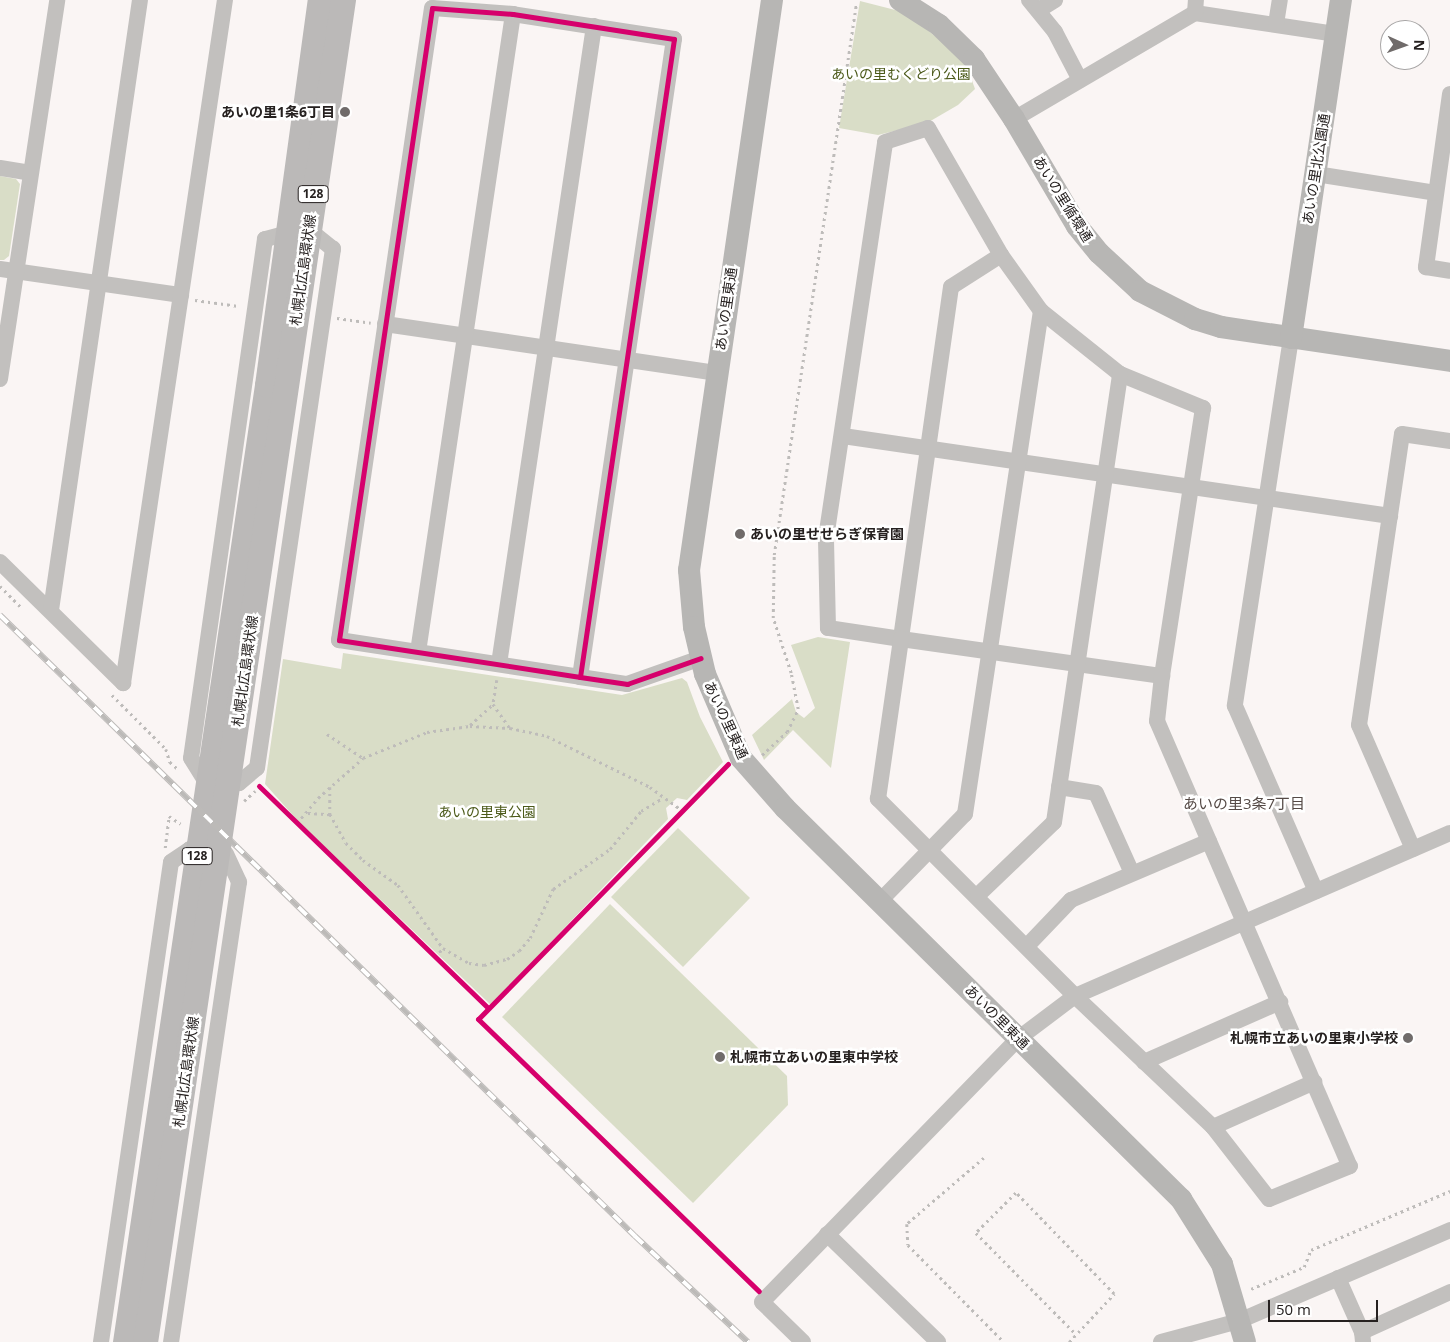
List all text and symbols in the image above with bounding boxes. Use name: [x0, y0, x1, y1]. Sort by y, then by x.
north arrow: [1380, 20, 1430, 70]
text: N: [1410, 39, 1429, 52]
park label: あいの里むくどり公園: [831, 66, 971, 82]
place label: あいの里1条6丁目: [221, 104, 335, 120]
marker: あいの里1条6丁目: [339, 106, 351, 118]
street label: あいの里北公園通: [1299, 112, 1333, 226]
street label: あいの里循環通: [1030, 153, 1096, 245]
road number: 128: [297, 184, 329, 203]
street label: 札幌北広島環状線: [287, 213, 319, 327]
street label: あいの里東通: [712, 266, 740, 352]
place label: あいの里せせらぎ保育園: [750, 526, 904, 542]
marker: あいの里せせらぎ保育園: [734, 528, 746, 540]
street label: 札幌北広島環状線: [229, 614, 261, 728]
street label: あいの里東通: [701, 678, 751, 762]
district label: あいの里3条7丁目: [1183, 795, 1305, 813]
park label: あいの里東公園: [438, 804, 536, 820]
road number: 128: [181, 846, 213, 866]
street label: あいの里東通: [961, 981, 1033, 1053]
street label: 札幌北広島環状線: [170, 1015, 202, 1129]
place label: 札幌市立あいの里東小学校: [1230, 1030, 1398, 1046]
marker: 札幌市立あいの里東小学校: [1402, 1032, 1414, 1044]
place label: 札幌市立あいの里東中学校: [730, 1049, 898, 1065]
marker: 札幌市立あいの里東中学校: [714, 1051, 726, 1063]
scale bar: [1270, 1290, 1380, 1322]
text: 50 m: [1276, 1299, 1311, 1319]

